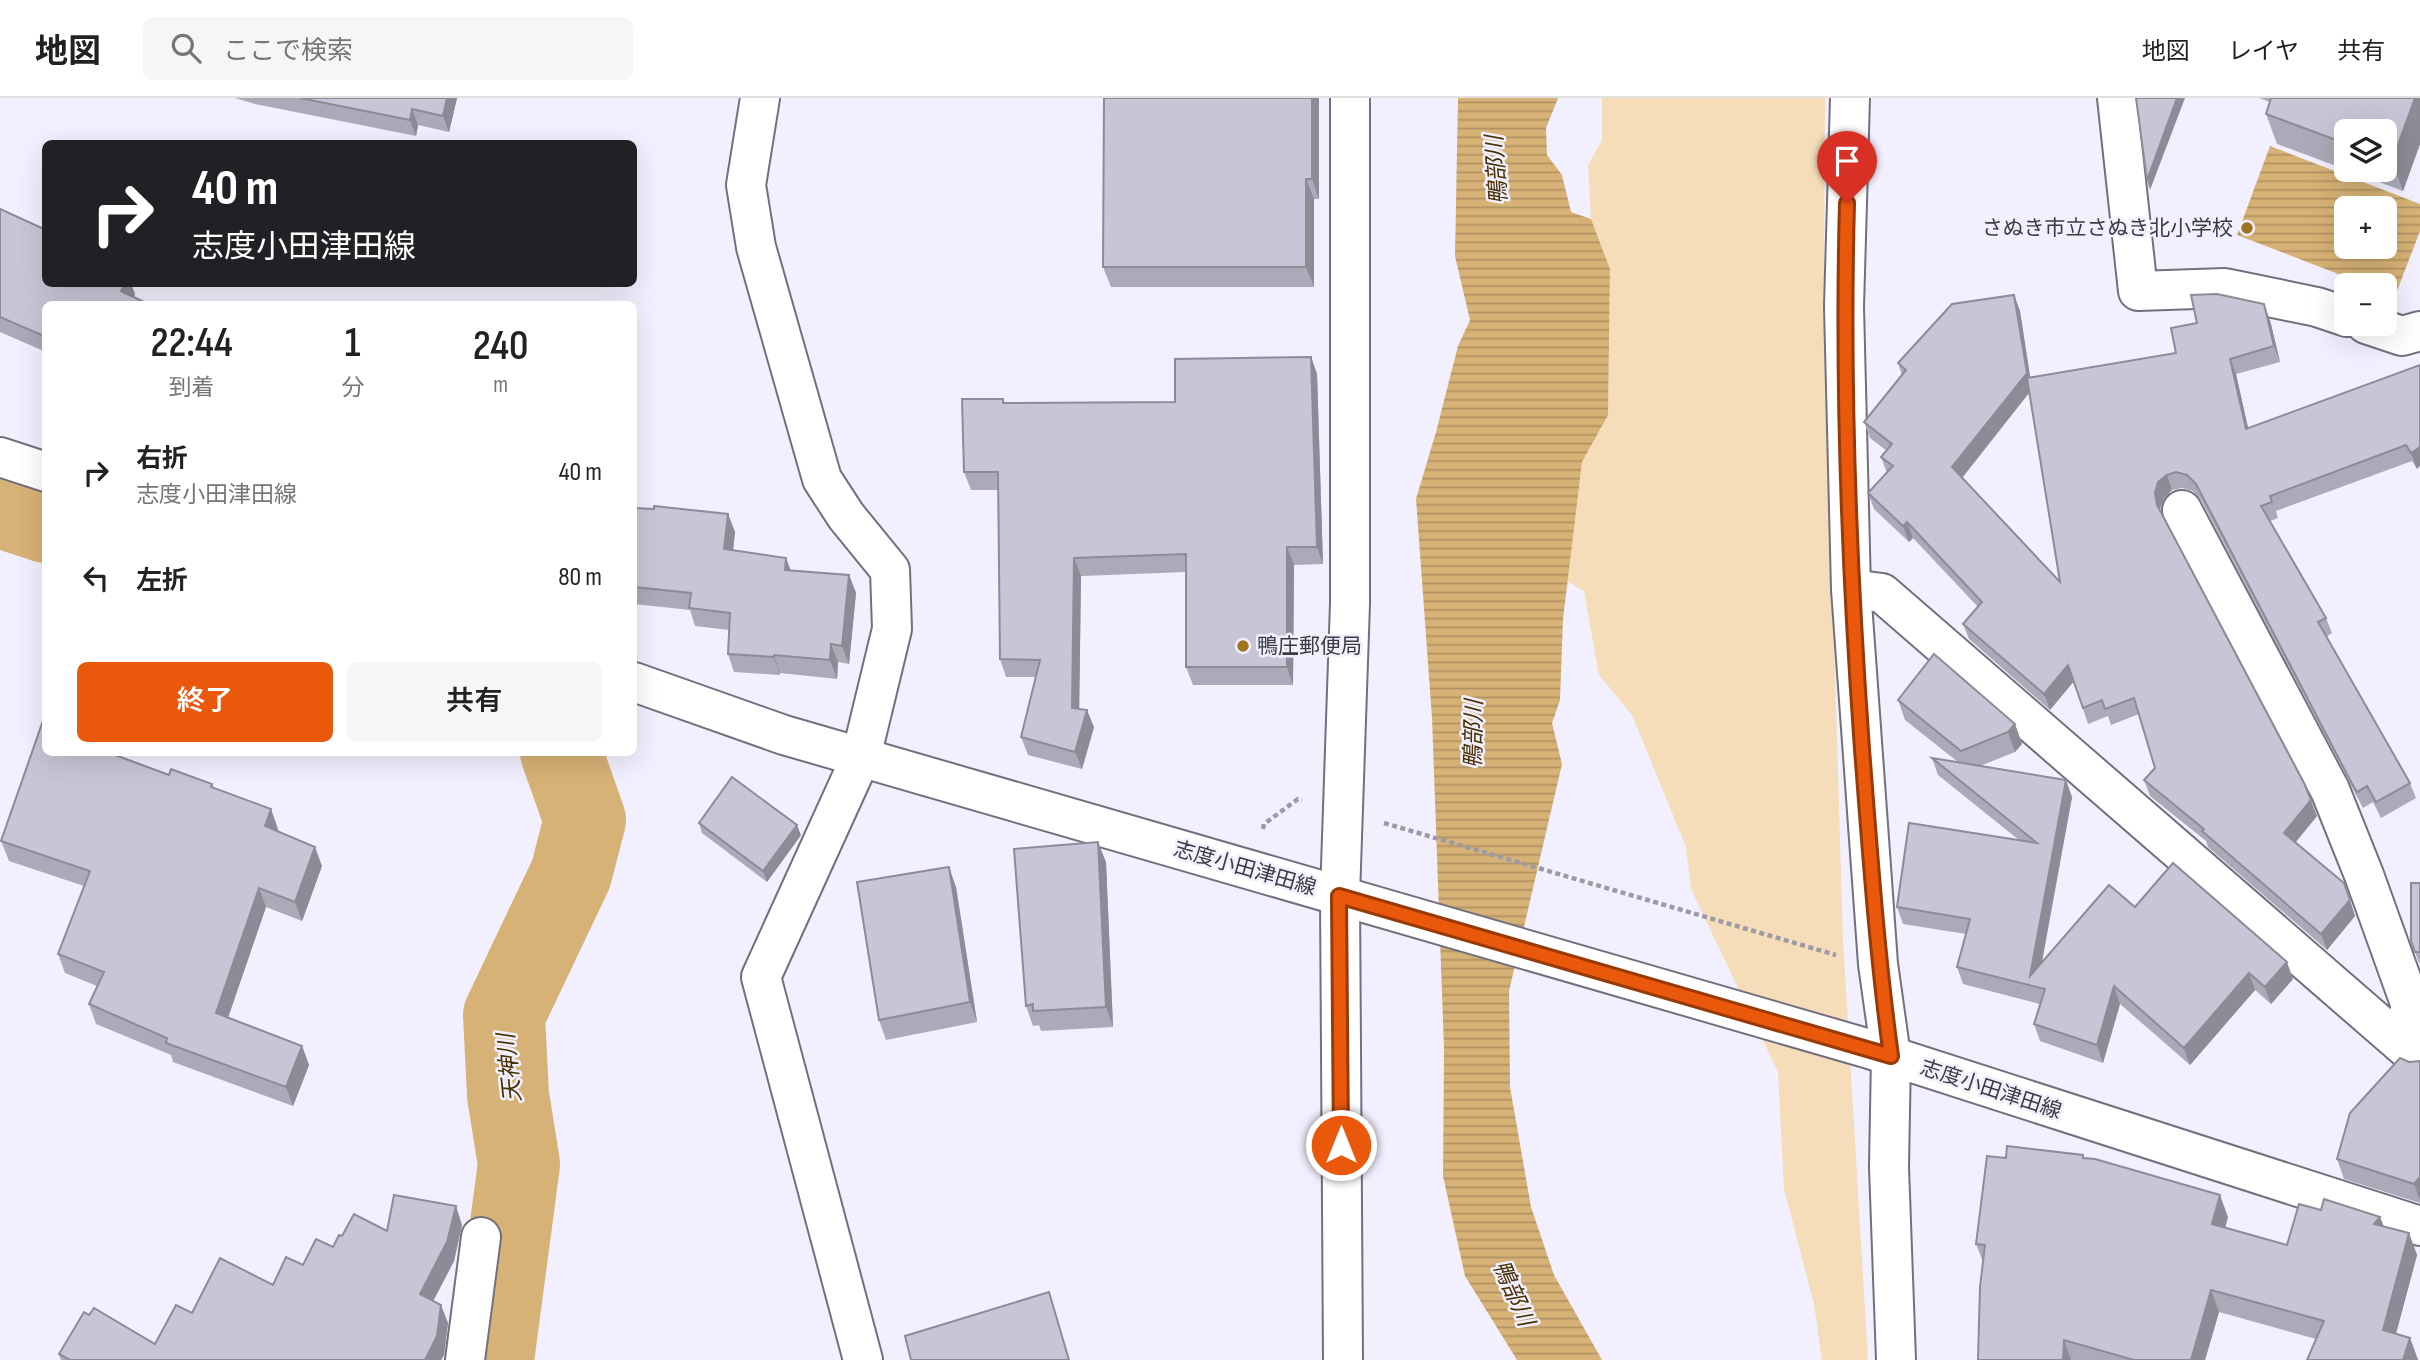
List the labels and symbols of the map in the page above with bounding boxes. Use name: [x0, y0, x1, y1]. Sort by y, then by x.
pin: [1817, 131, 1877, 203]
water label: 鴨部川: [1480, 132, 1513, 205]
place label: さぬき市立さぬき北小学校: [1982, 216, 2233, 241]
marker: さぬき市立さぬき北小学校: [2239, 220, 2255, 236]
place label: 鴨庄郵便局: [1257, 634, 1362, 659]
marker: 鴨庄郵便局: [1235, 638, 1251, 654]
water label: 鴨部川: [1459, 696, 1489, 769]
street label: 志度小田津田線: [1171, 836, 1319, 901]
water label: 天神川: [492, 1029, 528, 1104]
street label: 志度小田津田線: [1917, 1055, 2065, 1124]
position arrow: [1304, 1108, 1378, 1182]
water label: 鴨部川: [1486, 1256, 1541, 1333]

